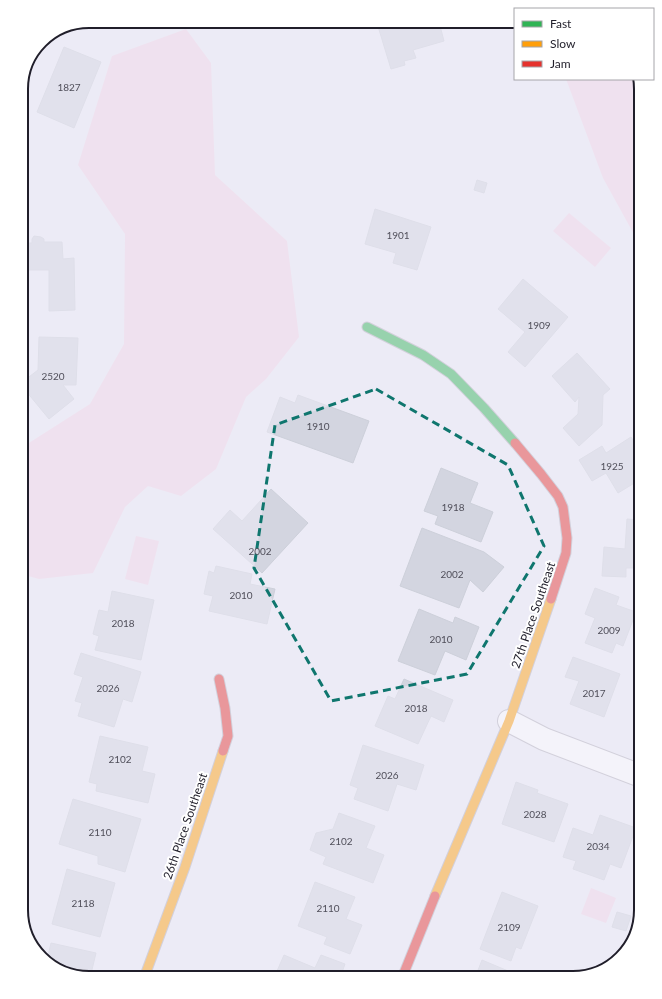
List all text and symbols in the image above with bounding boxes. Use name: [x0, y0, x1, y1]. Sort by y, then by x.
legend: [514, 8, 654, 80]
text: Fast: [550, 16, 572, 31]
text: Slow: [550, 36, 576, 51]
text: Jam: [550, 56, 571, 71]
house number: 1827: [57, 81, 81, 93]
house number: 1901: [386, 229, 410, 241]
house number: 1909: [527, 319, 551, 331]
house number: 2520: [41, 370, 65, 382]
house number: 1910: [306, 420, 330, 432]
house number: 1925: [600, 460, 624, 472]
house number: 1918: [441, 501, 465, 513]
house number: 2002: [248, 545, 272, 557]
street label: 27th Place Southeast: [508, 559, 559, 670]
house number: 2002: [440, 568, 464, 580]
house number: 2010: [229, 589, 253, 601]
house number: 2018: [111, 617, 135, 629]
house number: 2009: [597, 624, 621, 636]
house number: 2010: [429, 633, 453, 645]
house number: 2026: [96, 682, 120, 694]
house number: 2017: [582, 687, 606, 699]
house number: 2018: [404, 702, 428, 714]
house number: 2102: [108, 753, 132, 765]
house number: 2026: [375, 769, 399, 781]
street label: 26th Place Southeast: [160, 770, 211, 881]
house number: 2028: [523, 808, 547, 820]
house number: 2110: [88, 826, 112, 838]
house number: 2102: [329, 835, 353, 847]
house number: 2034: [586, 840, 610, 852]
house number: 2118: [71, 897, 95, 909]
house number: 2110: [316, 902, 340, 914]
house number: 2109: [497, 921, 521, 933]

